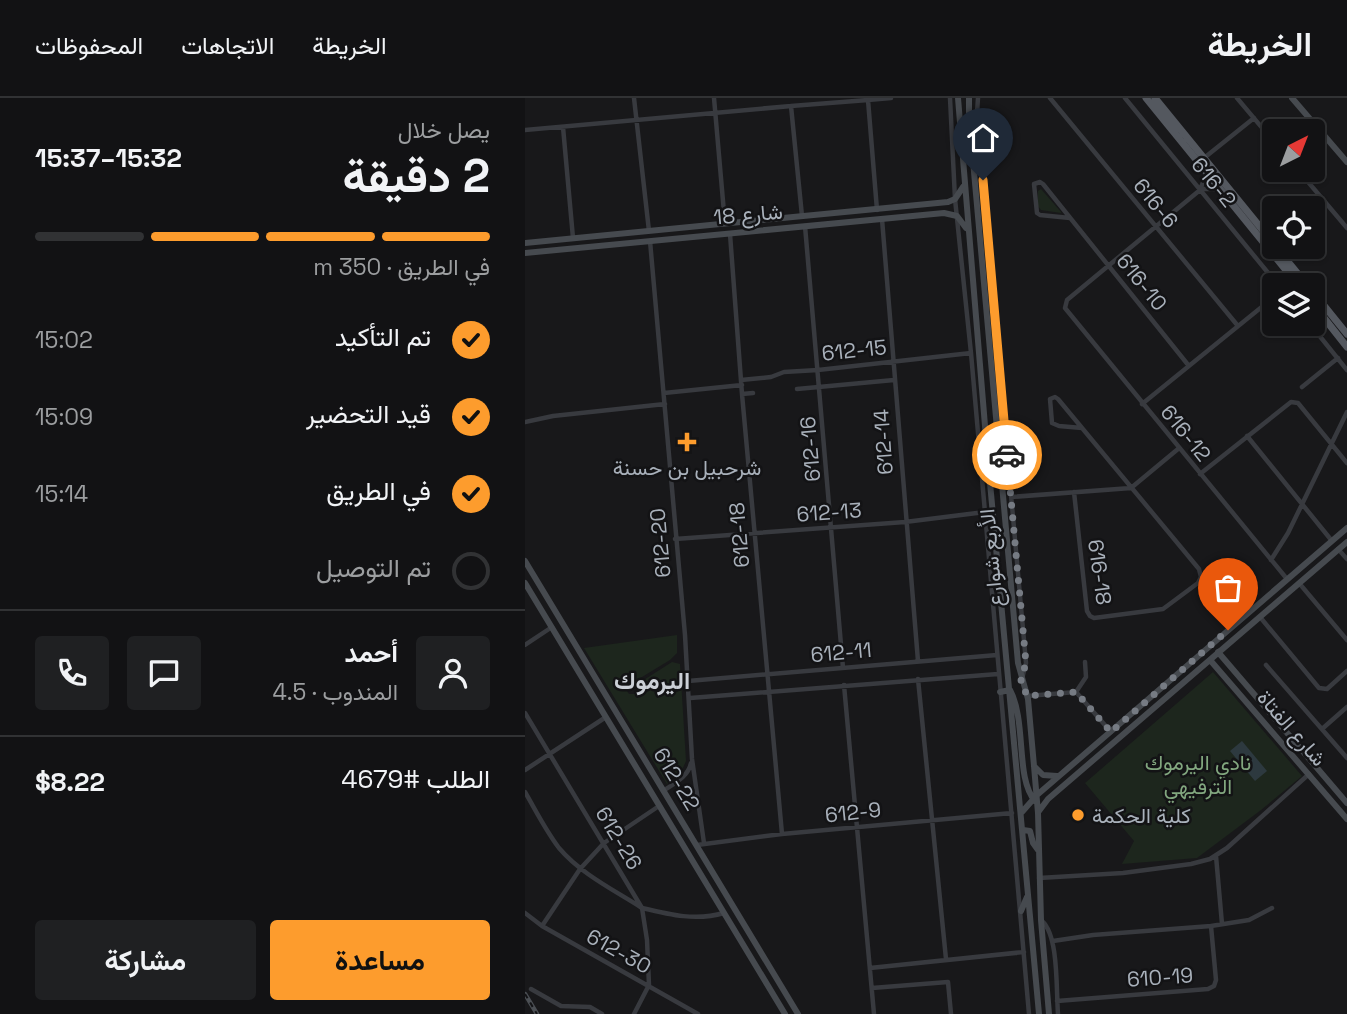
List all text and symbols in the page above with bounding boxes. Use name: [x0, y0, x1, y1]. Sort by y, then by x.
text: الخريطة: [1208, 24, 1312, 66]
text: المحفوظات: [35, 30, 143, 61]
text: الاتجاهات: [181, 30, 274, 61]
text: الخريطة: [312, 30, 387, 61]
pin: [953, 108, 1013, 180]
text: يصل خلال: [398, 115, 490, 145]
icon: home: [964, 119, 1002, 157]
north arrow: [1262, 119, 1325, 182]
map controls: [1262, 119, 1325, 336]
text: 15:32–15:37: [35, 141, 182, 175]
text: 2 دقيقة: [343, 147, 490, 205]
street label: 616-2: [1186, 151, 1242, 213]
street label: 616-6: [1128, 172, 1184, 234]
button: locate: [1262, 196, 1325, 259]
street label: شارع 18: [712, 198, 784, 231]
street label: 616-10: [1111, 248, 1173, 316]
text: في الطريق · 350 m: [313, 252, 490, 282]
button: layers: [1262, 273, 1325, 336]
text: تم التأكيد: [335, 320, 431, 354]
icon: check: [452, 321, 490, 359]
text: 15:02: [35, 325, 93, 355]
street label: 612-15: [820, 333, 888, 367]
text: قيد التحضير: [306, 397, 431, 431]
icon: check: [452, 398, 490, 436]
street label: 616-12: [1155, 399, 1217, 467]
text: 15:09: [35, 402, 93, 432]
street label: 612-14: [867, 408, 899, 476]
street label: 612-16: [794, 415, 826, 483]
courier: [972, 420, 1042, 490]
marker: شرحبيل بن حسنة: [677, 432, 697, 452]
icon: car: [988, 436, 1026, 474]
place label: شرحبيل بن حسنة: [613, 454, 761, 481]
text: في الطريق: [326, 474, 431, 508]
icon: check: [452, 475, 490, 513]
text: 15:14: [35, 479, 88, 509]
street label: 612-13: [796, 496, 862, 528]
street label: 612-18: [723, 501, 755, 569]
street label: 612-20: [644, 507, 676, 579]
street label: الأربع شوارع: [973, 508, 1010, 608]
street label: 616-18: [1082, 538, 1118, 606]
text: تم التوصيل: [316, 551, 431, 585]
pin: [1198, 558, 1258, 630]
icon: bag: [1209, 569, 1247, 607]
button: phone: [35, 636, 109, 710]
button: chat: [127, 636, 201, 710]
text: أحمد: [345, 636, 398, 670]
button: person: [416, 636, 490, 710]
street label: 612-11: [809, 636, 873, 668]
district label: اليرموك: [614, 665, 690, 696]
text: المندوب · 4.5: [272, 677, 398, 707]
street label: شارع الفتاة: [1251, 684, 1332, 772]
street label: 612-22: [648, 742, 706, 816]
park label: نادي اليرموك الترفيهي: [1145, 749, 1251, 804]
text: الطلب #4679: [341, 762, 490, 796]
text: $8.22: [35, 765, 105, 799]
street label: 612-9: [823, 796, 883, 828]
street label: 612-26: [590, 801, 648, 875]
place label: كلية الحكمة: [1092, 802, 1191, 829]
marker: كلية الحكمة: [1070, 807, 1086, 823]
button: مشاركة: [35, 920, 256, 1000]
button: مساعدة: [270, 920, 490, 1000]
street label: 612-30: [582, 922, 656, 980]
street label: 610-19: [1126, 961, 1194, 993]

